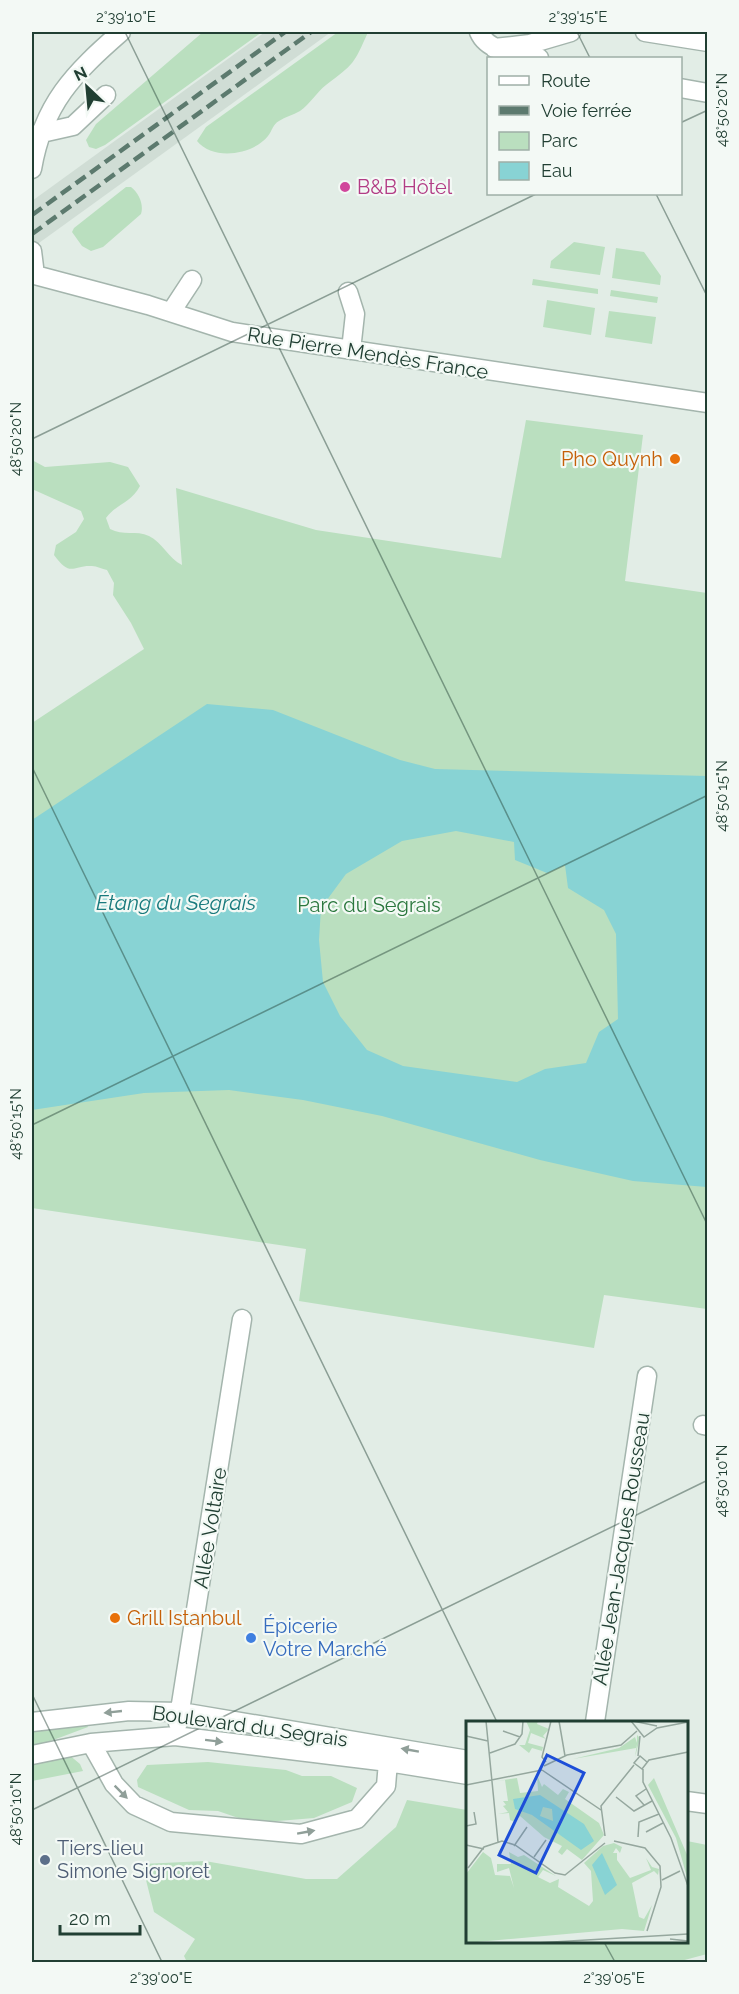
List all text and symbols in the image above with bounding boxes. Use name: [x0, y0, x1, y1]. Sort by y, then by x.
text: 2°39'10"E: [96, 8, 156, 26]
text: 2°39'15"E: [549, 8, 607, 26]
north arrow: [57, 57, 117, 117]
legend: [487, 57, 682, 195]
text: N: [71, 63, 90, 85]
text: Route: [541, 70, 591, 91]
text: 48°50'20"N: [713, 73, 731, 147]
text: Voie ferrée: [541, 100, 632, 121]
text: Parc: [541, 130, 578, 151]
text: Eau: [541, 160, 572, 181]
place label: B&B Hôtel: [357, 175, 453, 199]
marker: B&B Hôtel: [338, 180, 352, 194]
street label: Rue Pierre Mendès France: [246, 322, 490, 384]
text: 48°50'20"N: [7, 402, 25, 476]
place label: Pho Quynh: [561, 447, 663, 471]
marker: Pho Quynh: [668, 452, 682, 466]
text: 48°50'15"N: [713, 760, 731, 832]
water label: Étang du Segrais: [96, 890, 256, 915]
park label: Parc du Segrais: [297, 893, 441, 917]
text: 48°50'15"N: [7, 1088, 25, 1160]
street label: Allée Jean-Jacques Rousseau: [588, 1411, 654, 1687]
text: 48°50'10"N: [713, 1445, 731, 1517]
street label: Allée Voltaire: [189, 1465, 231, 1590]
place label: Grill Istanbul: [127, 1606, 242, 1630]
marker: Grill Istanbul: [108, 1611, 122, 1625]
place label: Épicerie Votre Marché: [263, 1614, 387, 1661]
marker: Épicerie Votre Marché: [244, 1631, 258, 1645]
street label: Boulevard du Segrais: [151, 1700, 349, 1752]
one-way arrow: [103, 1707, 122, 1717]
inset map: [466, 1721, 688, 1943]
one-way arrow: [205, 1736, 224, 1746]
one-way arrow: [400, 1745, 419, 1754]
text: 48°50'10"N: [7, 1773, 25, 1845]
one-way arrow: [114, 1785, 128, 1799]
one-way arrow: [297, 1827, 316, 1836]
place label: Tiers-lieu Simone Signoret: [57, 1836, 210, 1883]
marker: Tiers-lieu Simone Signoret: [38, 1853, 52, 1867]
scale bar: [60, 1898, 140, 1936]
text: 20 m: [69, 1908, 111, 1929]
text: 2°39'00"E: [130, 1969, 192, 1987]
text: 2°39'05"E: [583, 1969, 645, 1987]

